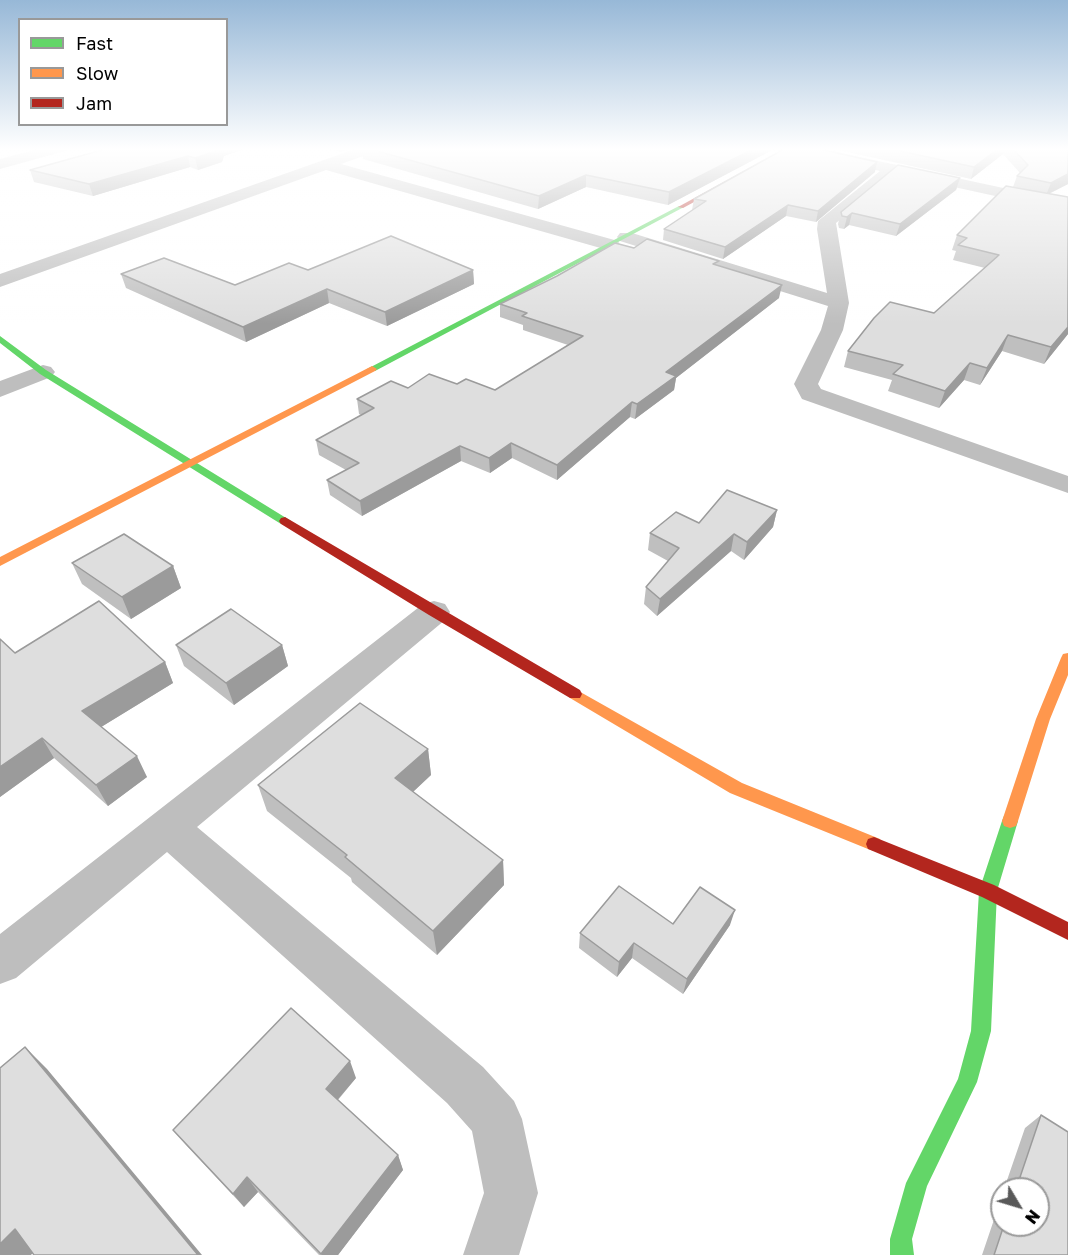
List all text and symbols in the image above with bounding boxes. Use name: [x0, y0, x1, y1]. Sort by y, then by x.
legend: [18, 18, 228, 126]
text: Fast: [76, 32, 113, 54]
text: Slow: [76, 62, 118, 84]
text: Jam: [76, 92, 112, 114]
north arrow: [990, 1177, 1050, 1237]
text: N: [1021, 1206, 1044, 1228]

